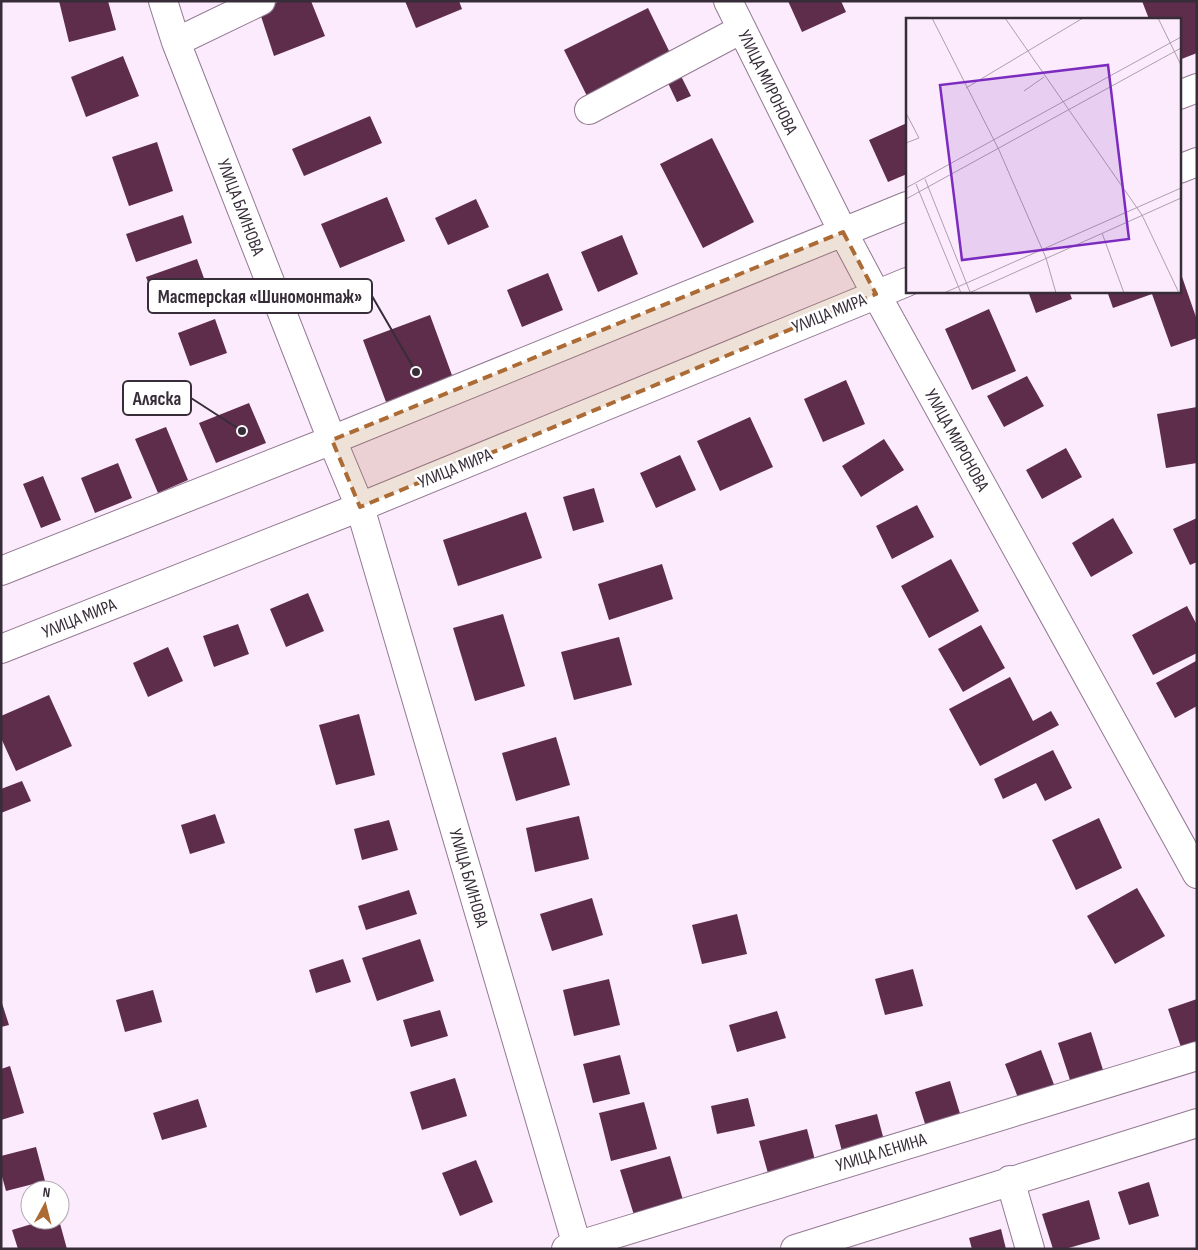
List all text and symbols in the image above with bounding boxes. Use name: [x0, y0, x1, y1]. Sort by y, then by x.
inset map: [906, 18, 1180, 292]
street label: УЛИЦА МИРОНОВА: [733, 27, 802, 138]
street label: УЛИЦА БЛИНОВА: [213, 156, 269, 259]
callout: Мастерская «Шиномонтаж»: [148, 279, 372, 313]
text: Мастерская «Шиномонтаж»: [158, 286, 362, 309]
street label: УЛИЦА МИРА: [789, 289, 870, 338]
callout: Аляска: [123, 381, 191, 415]
street label: УЛИЦА МИРОНОВА: [920, 386, 993, 495]
text: Аляска: [132, 388, 181, 411]
street label: УЛИЦА МИРА: [415, 444, 496, 493]
street label: УЛИЦА МИРА: [39, 594, 120, 643]
street label: УЛИЦА БЛИНОВА: [444, 826, 493, 930]
street label: УЛИЦА ЛЕНИНА: [833, 1129, 929, 1176]
north arrow: [20, 1180, 70, 1230]
text: N: [42, 1184, 51, 1201]

